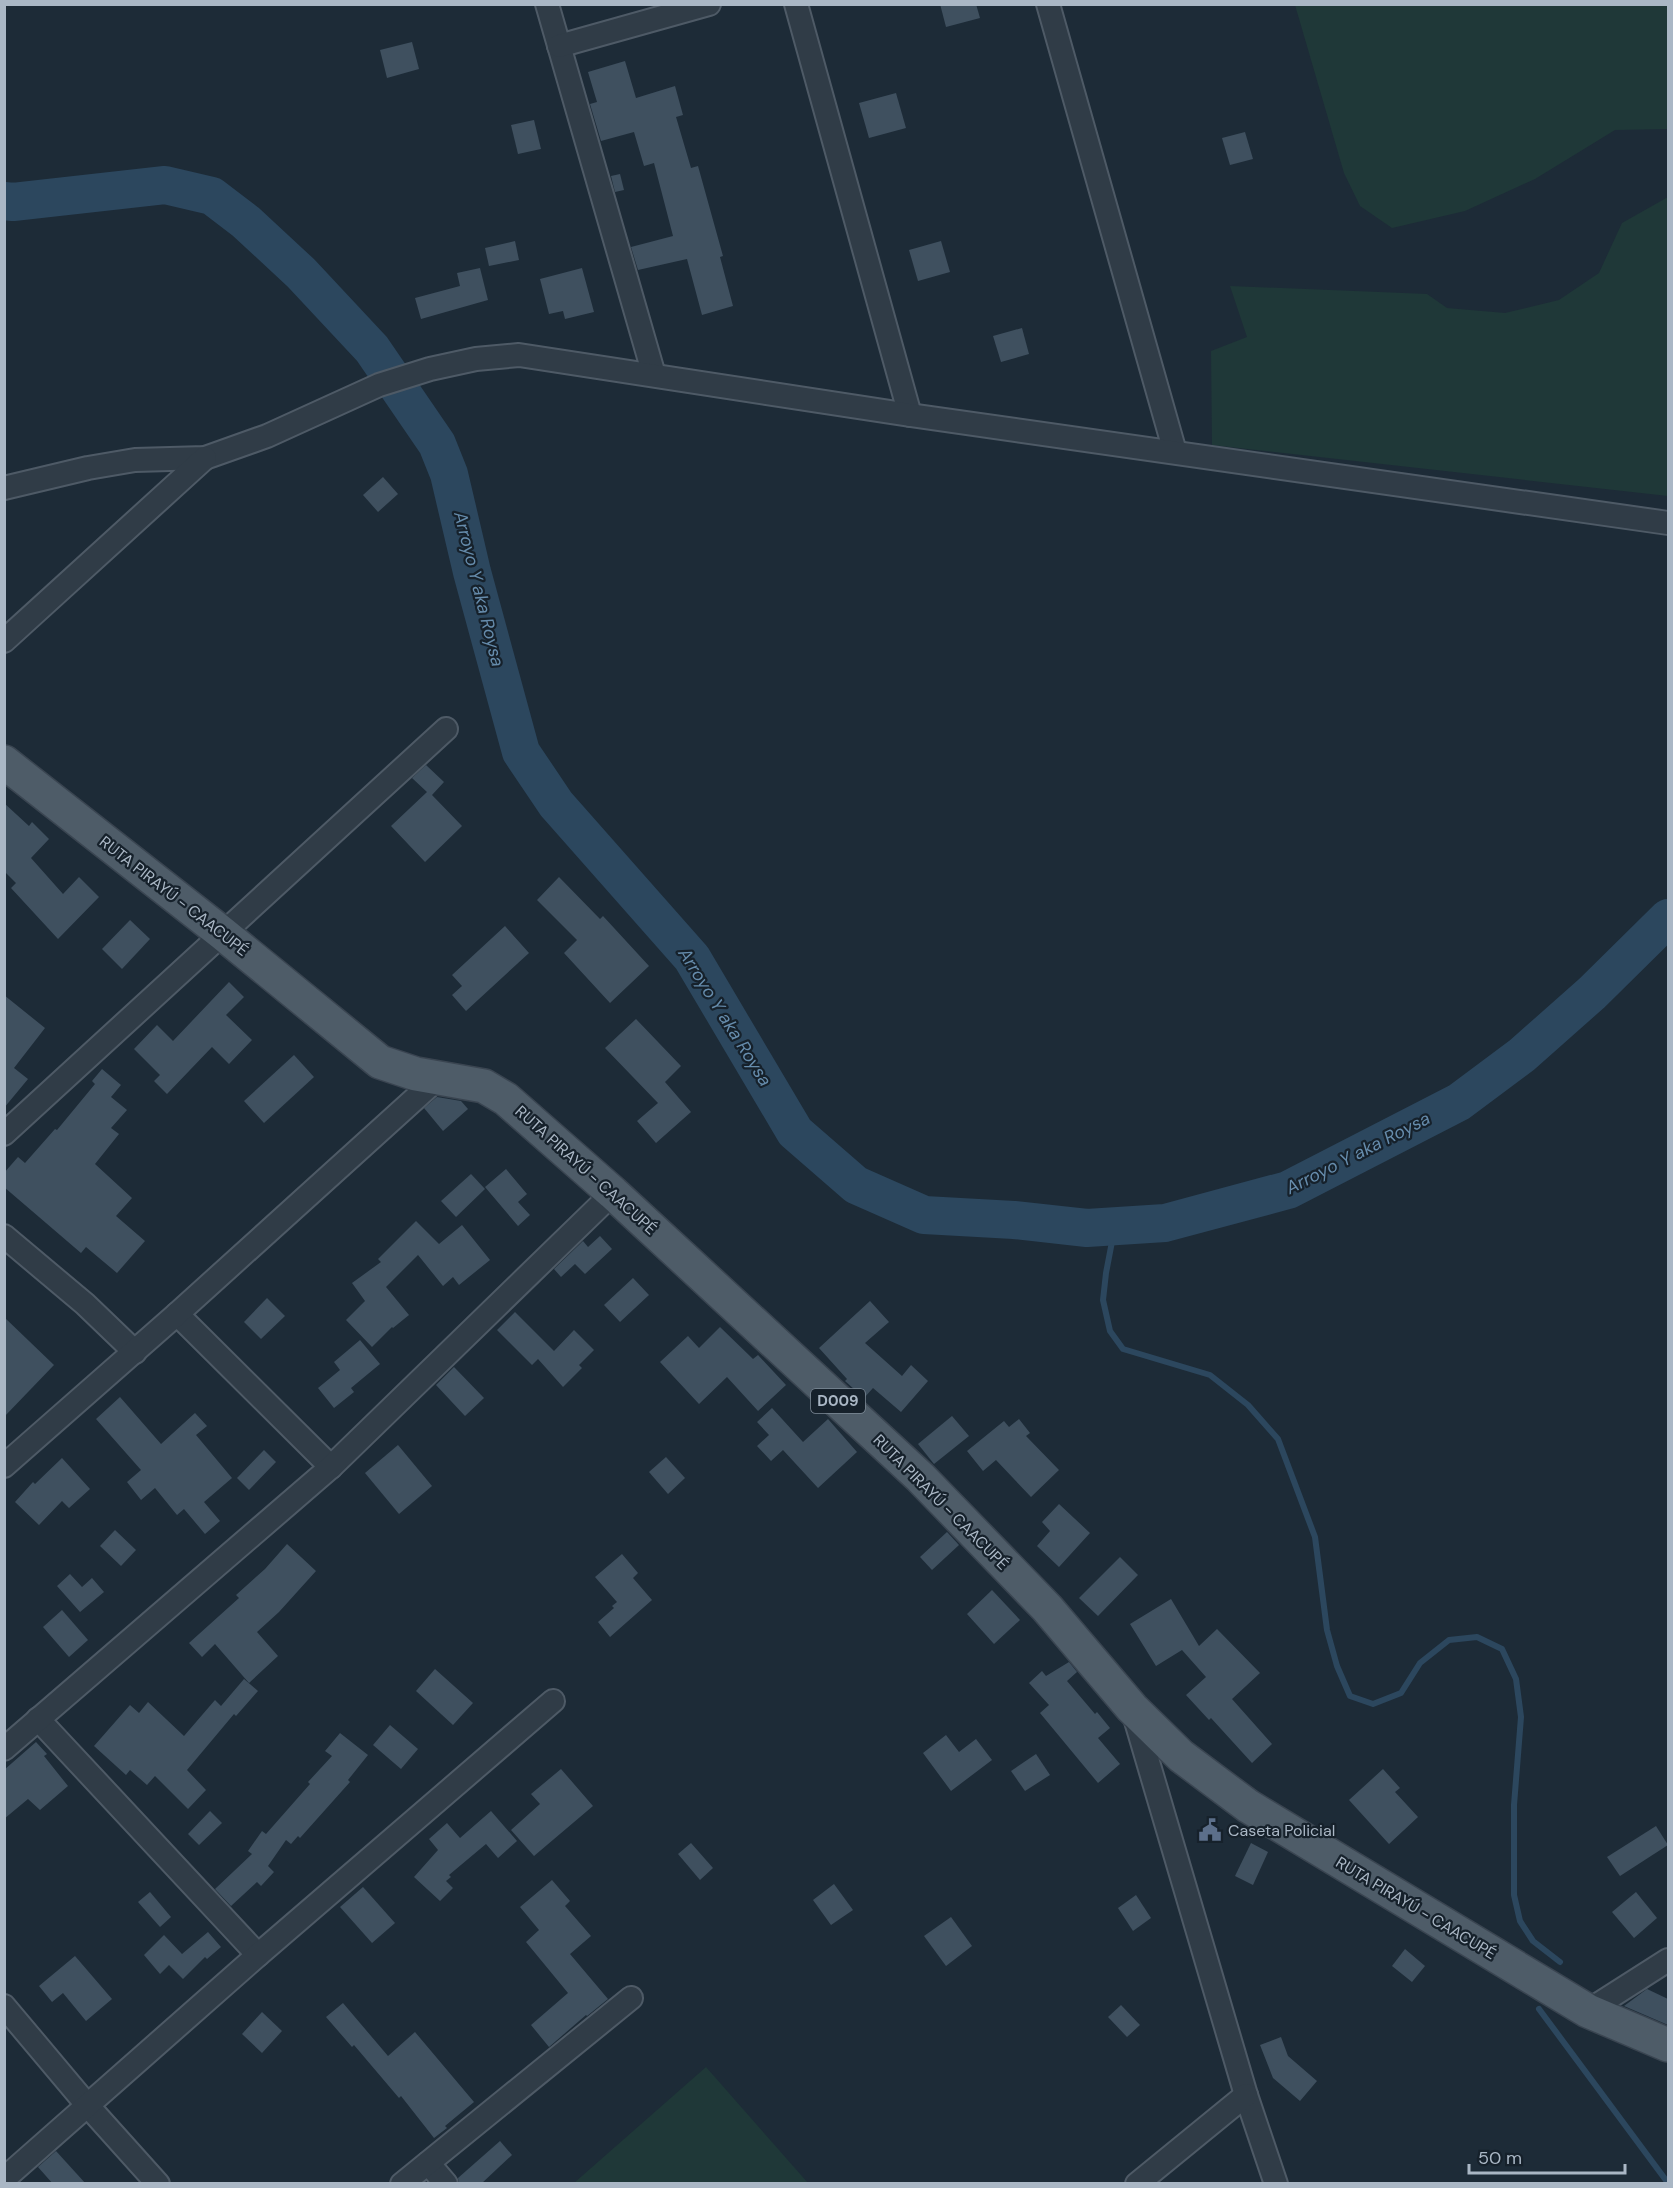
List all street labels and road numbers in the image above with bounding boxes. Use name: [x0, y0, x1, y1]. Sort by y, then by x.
street label: RUTA PIRAYÚ - CAACUPÉ: [95, 831, 253, 961]
street label: RUTA PIRAYÚ - CAACUPÉ: [511, 1101, 661, 1239]
road number: D009: [811, 1389, 865, 1413]
street label: RUTA PIRAYÚ - CAACUPÉ: [869, 1430, 1013, 1574]
street label: RUTA PIRAYÚ - CAACUPÉ: [1332, 1852, 1500, 1964]

